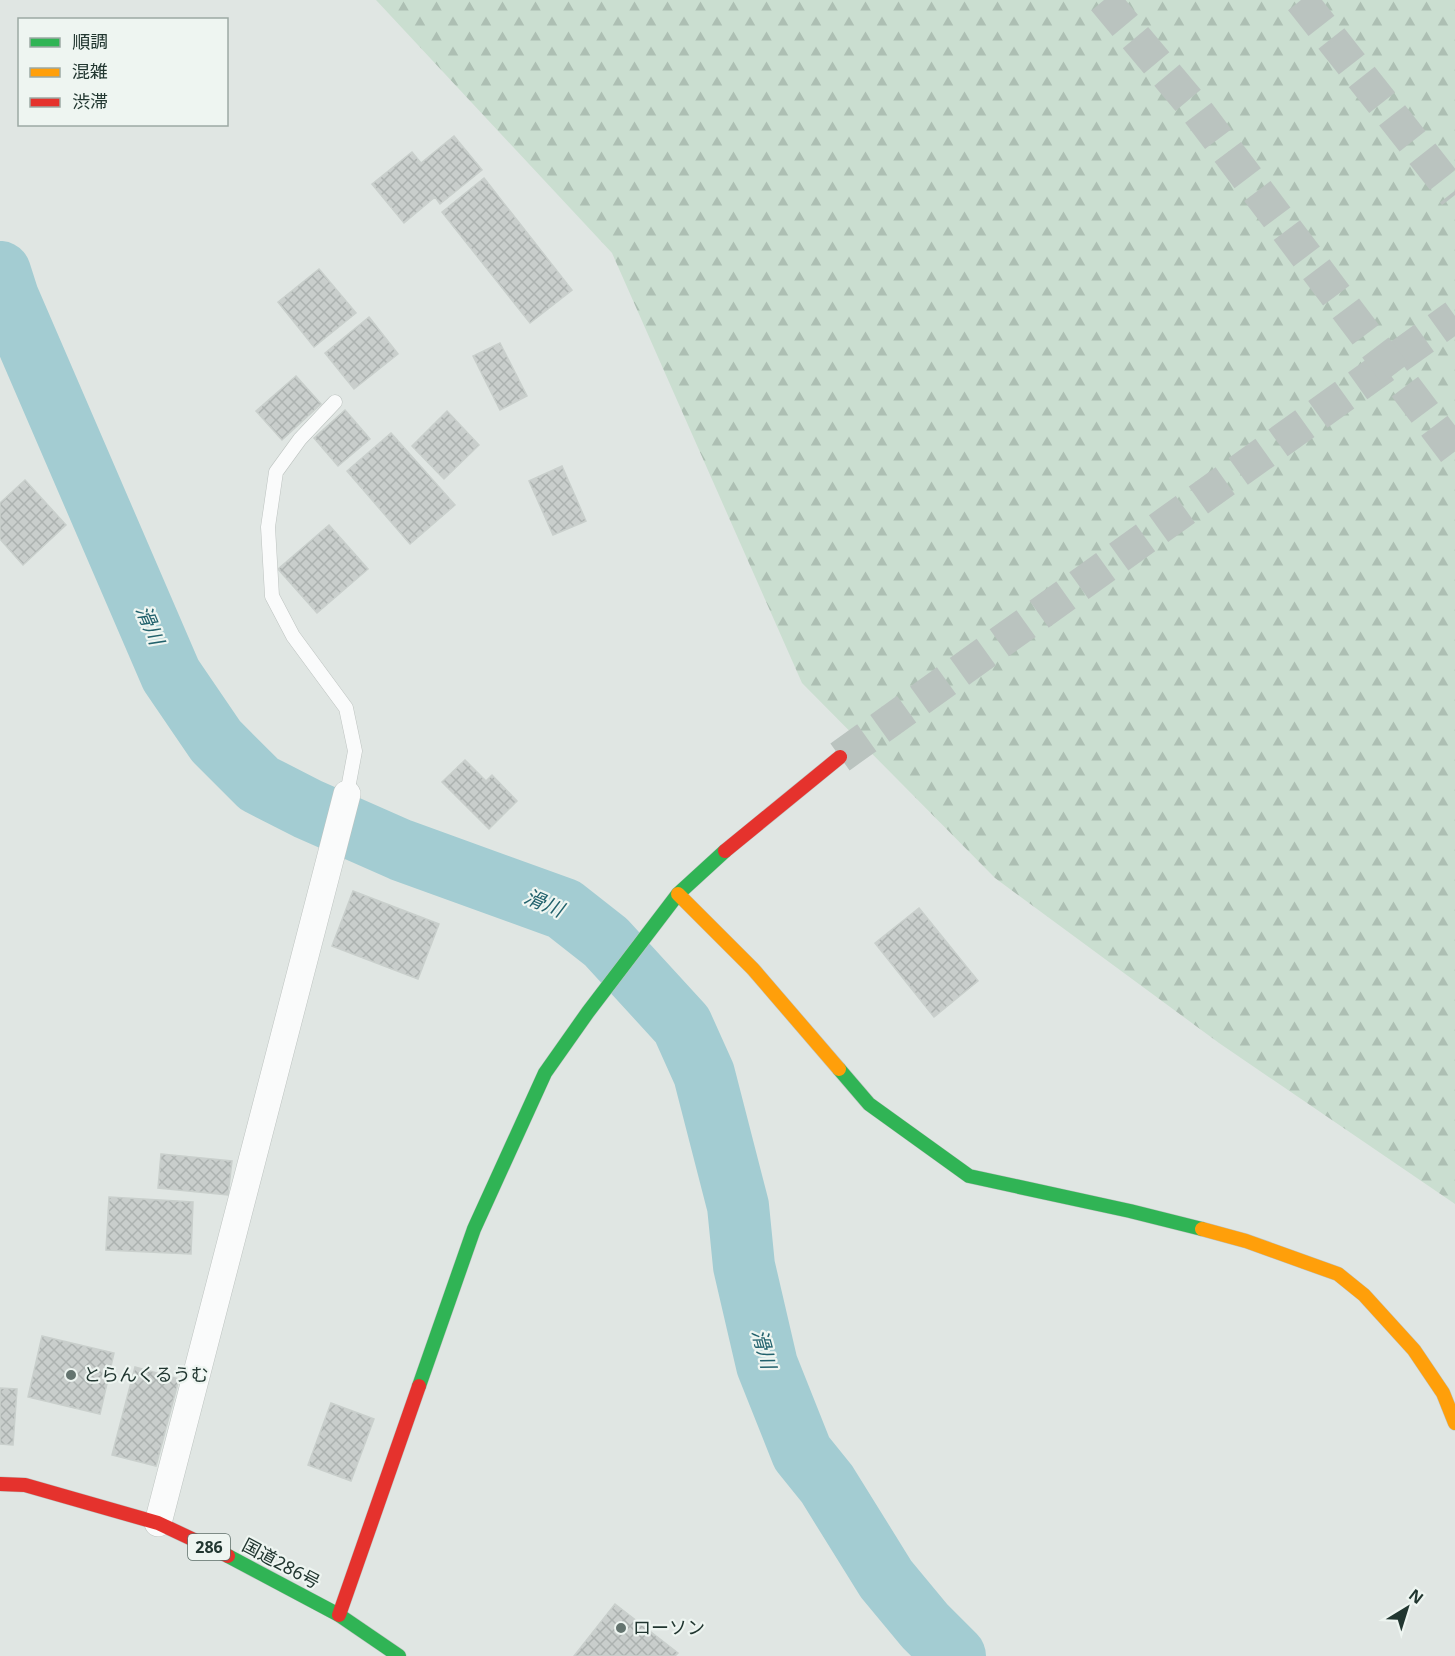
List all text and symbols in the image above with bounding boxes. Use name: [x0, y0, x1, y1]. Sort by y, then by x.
legend: [18, 18, 228, 126]
text: 順調: [72, 29, 108, 53]
text: 混雑: [72, 59, 108, 83]
text: 渋滞: [72, 89, 108, 113]
water label: 滑川: [130, 601, 171, 650]
water label: 滑川: [521, 882, 570, 924]
water label: 滑川: [746, 1326, 783, 1374]
place label: とらんくるうむ: [83, 1362, 209, 1386]
marker: とらんくるうむ: [64, 1368, 78, 1382]
street label: 国道286号: [238, 1533, 325, 1594]
road number: 286: [188, 1534, 230, 1560]
north arrow: [1377, 1578, 1437, 1638]
text: N: [1404, 1584, 1428, 1609]
place label: ローソン: [633, 1615, 705, 1639]
marker: ローソン: [614, 1621, 628, 1635]

